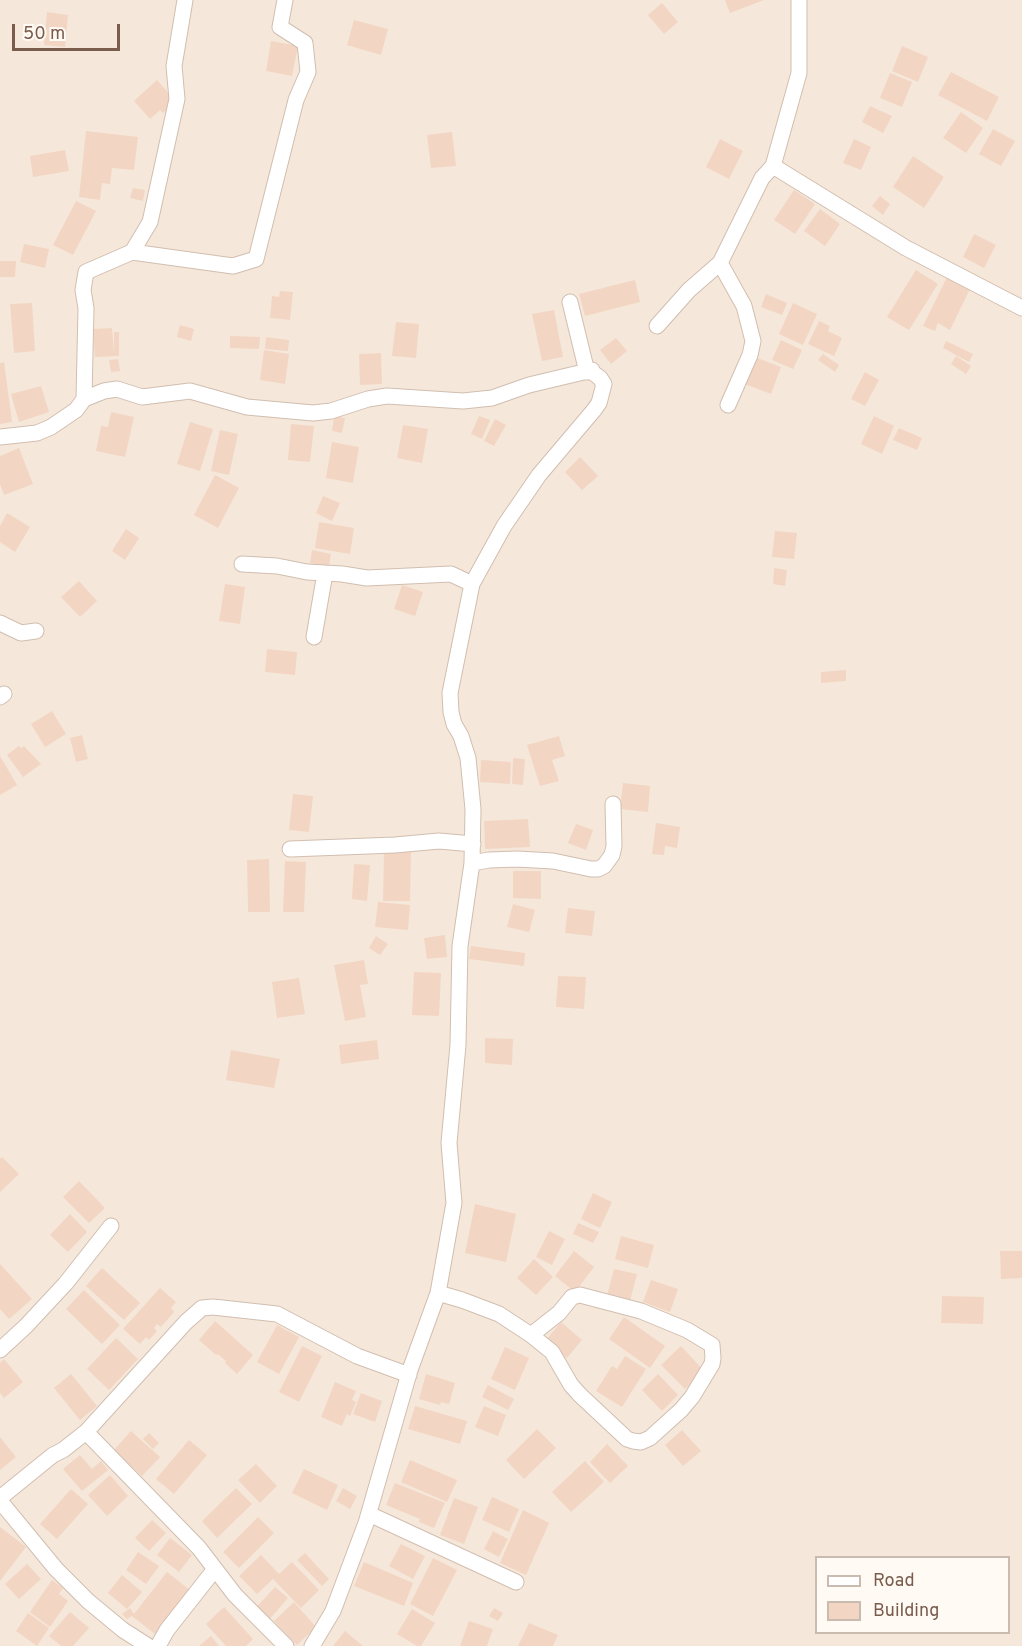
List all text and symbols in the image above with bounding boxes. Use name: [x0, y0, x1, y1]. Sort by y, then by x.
scale bar: [15, 12, 123, 50]
text: 50 m: [23, 23, 65, 46]
legend: [815, 1556, 1010, 1634]
text: Road: [873, 1570, 915, 1593]
text: Building: [873, 1600, 939, 1623]

